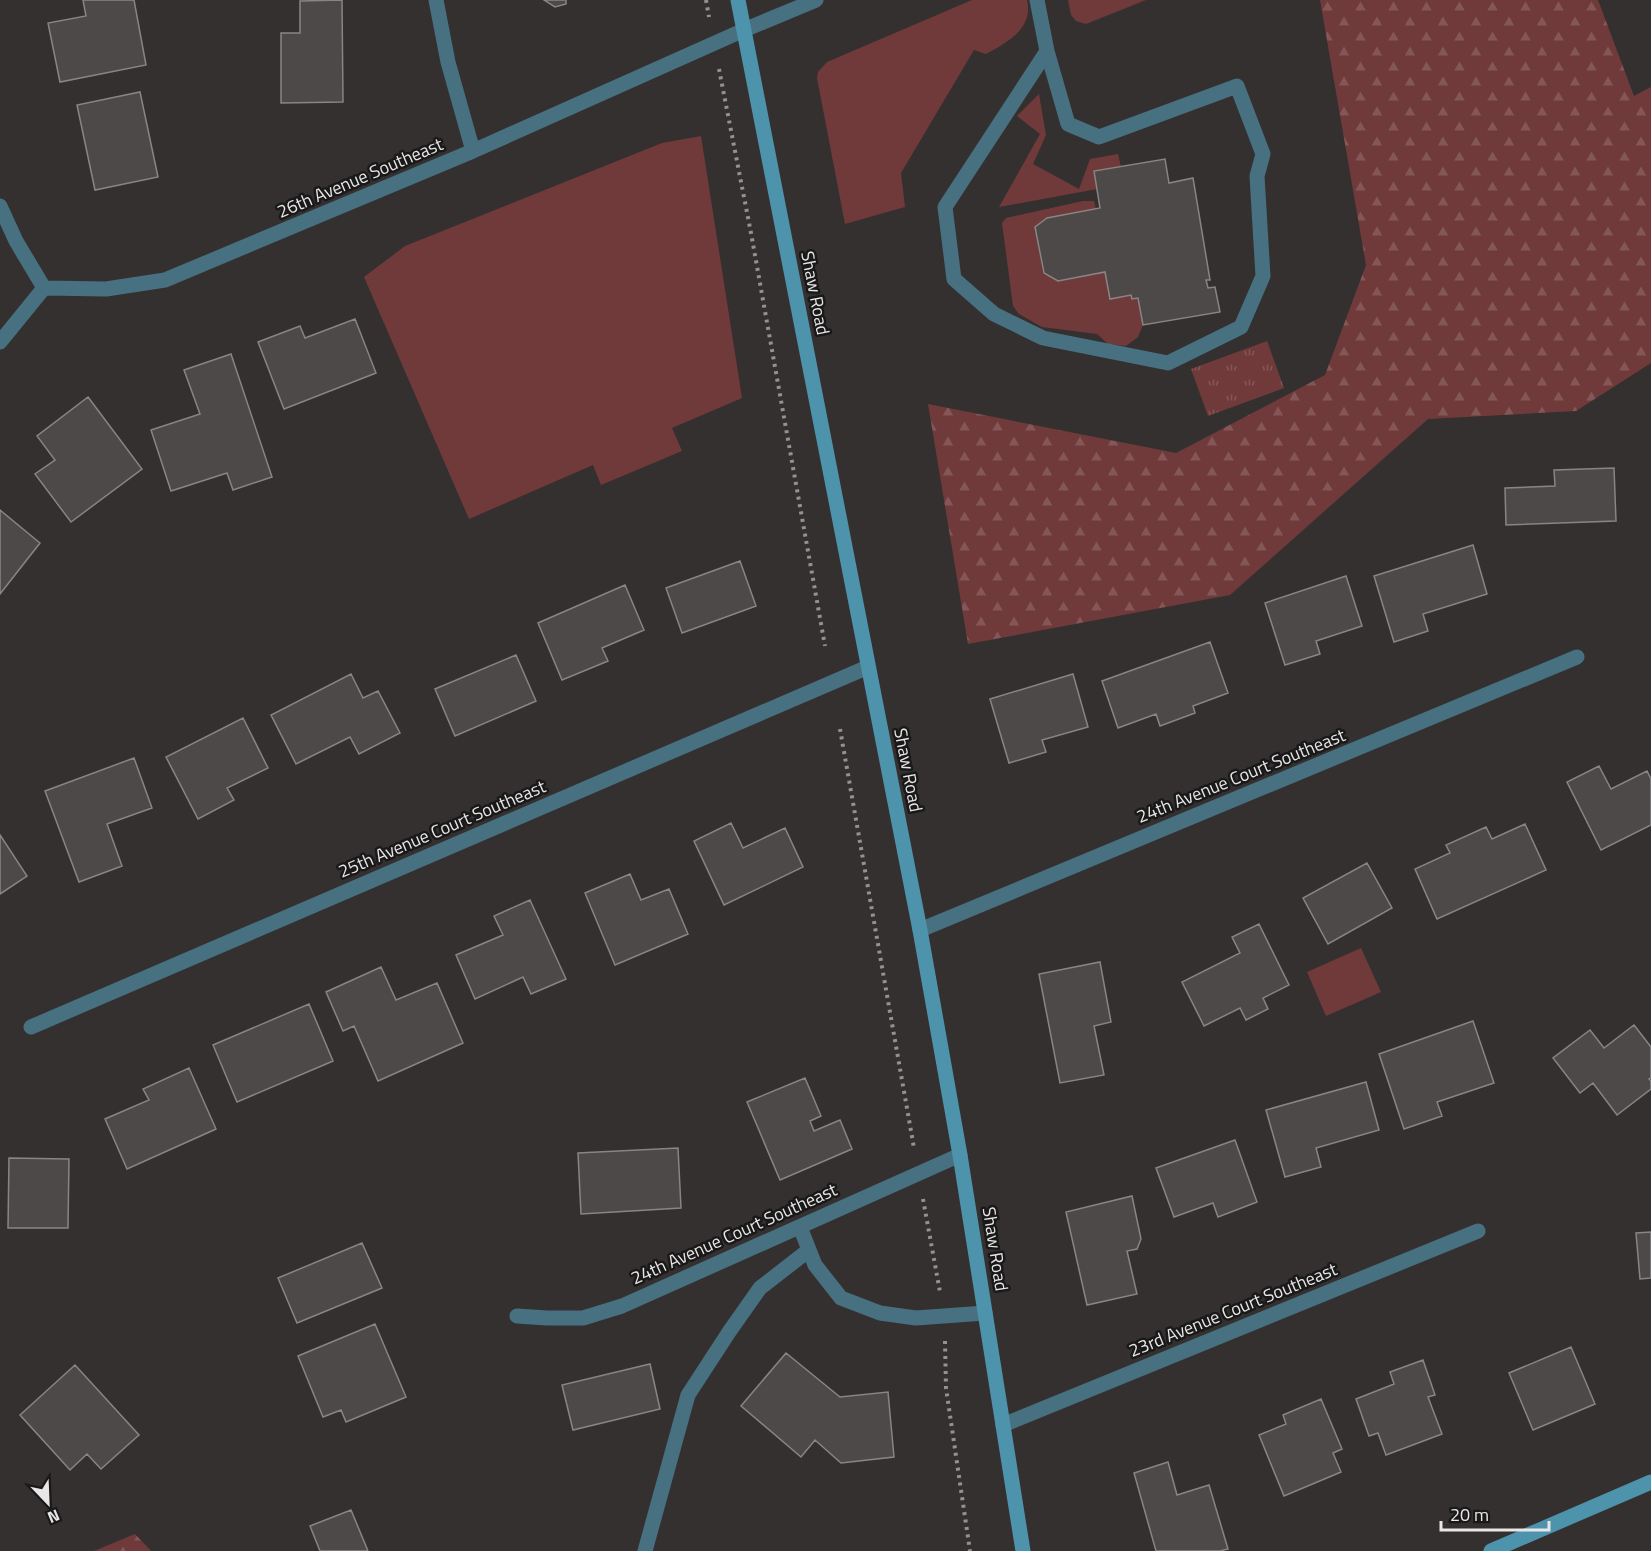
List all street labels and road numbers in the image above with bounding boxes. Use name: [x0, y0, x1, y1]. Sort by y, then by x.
street label: 26th Avenue Southeast: [273, 130, 448, 225]
street label: Shaw Road: [794, 249, 837, 337]
street label: 24th Avenue Court Southeast: [1132, 721, 1350, 830]
street label: Shaw Road: [887, 726, 930, 814]
street label: 25th Avenue Court Southeast: [334, 772, 550, 885]
street label: 24th Avenue Court Southeast: [626, 1176, 842, 1291]
street label: Shaw Road: [976, 1205, 1015, 1293]
street label: 23rd Avenue Court Southeast: [1125, 1255, 1342, 1364]

